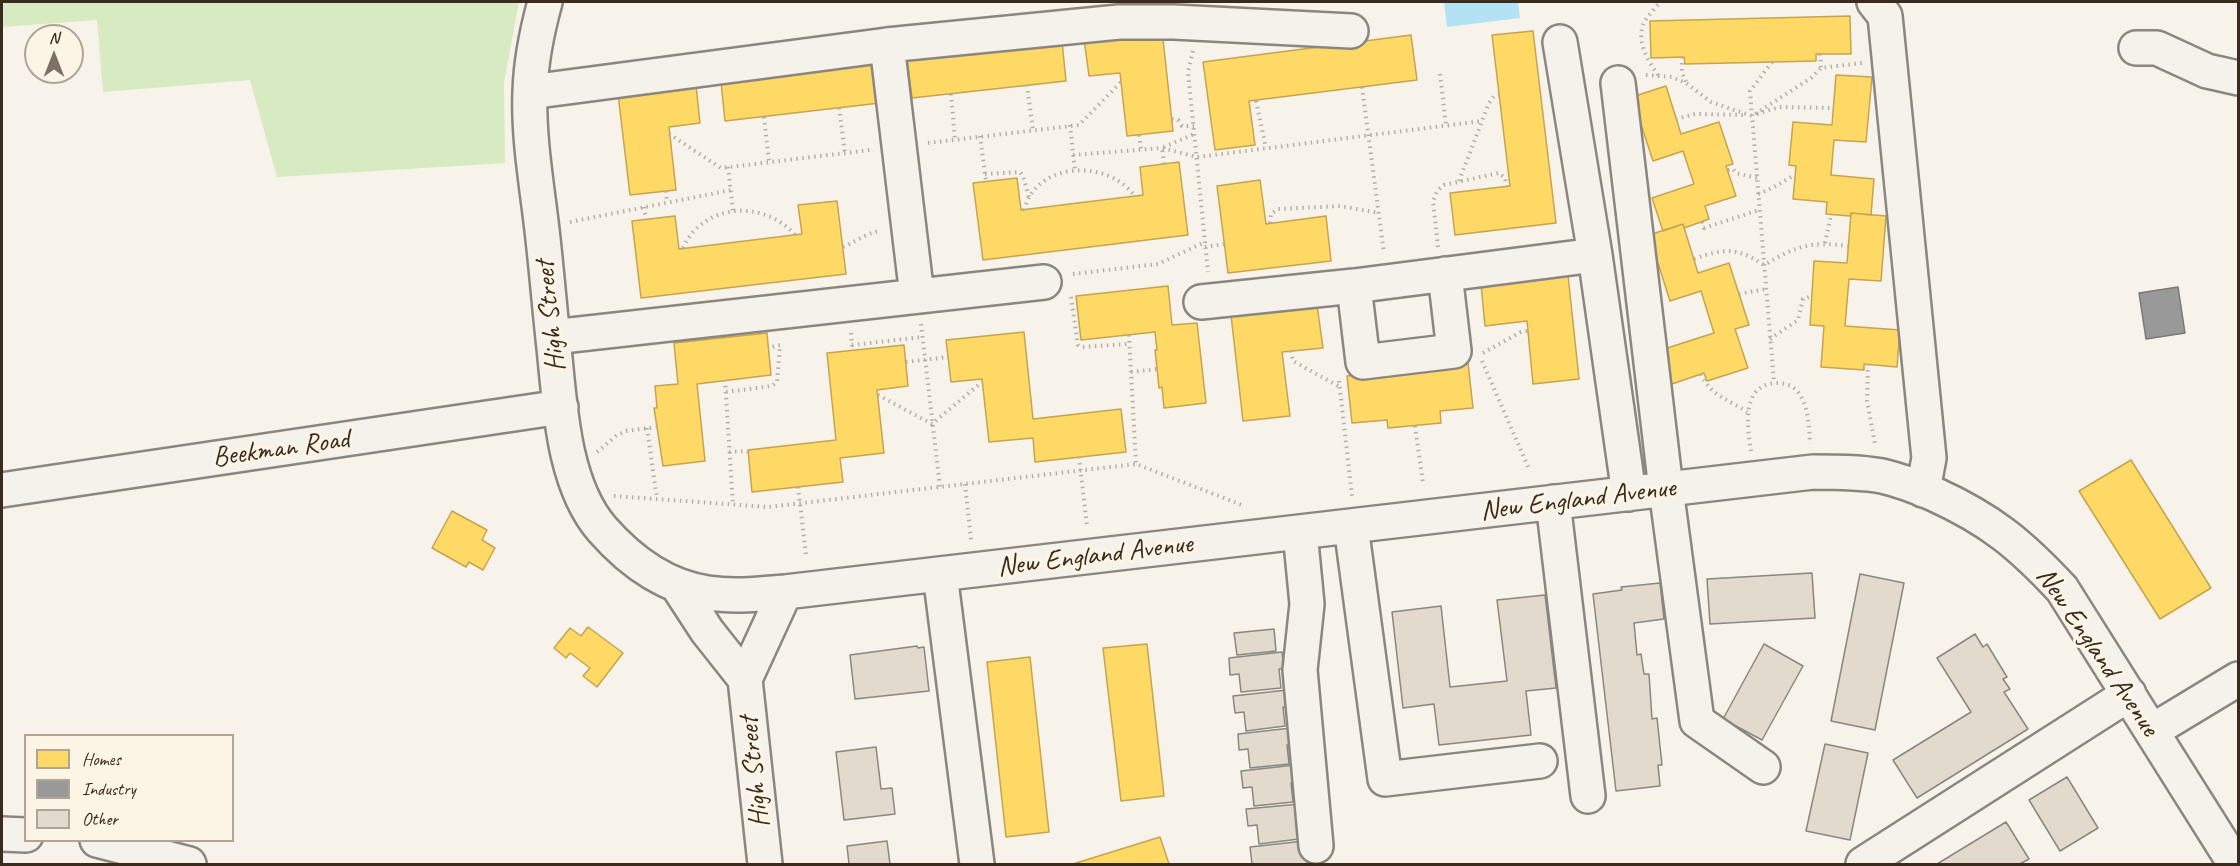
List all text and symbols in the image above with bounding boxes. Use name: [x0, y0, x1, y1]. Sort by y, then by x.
north arrow: [24, 24, 84, 84]
text: N: [49, 28, 59, 48]
street label: High Street: [528, 259, 574, 373]
street label: Beekman Road: [210, 423, 352, 475]
street label: New England Avenue: [1478, 471, 1678, 529]
street label: New England Avenue: [995, 527, 1195, 585]
street label: New England Avenue: [2028, 561, 2166, 743]
street label: High Street: [732, 715, 778, 829]
legend: [24, 734, 234, 842]
text: Homes: [82, 748, 121, 770]
text: Industry: [82, 778, 136, 800]
text: Other: [82, 808, 118, 830]

